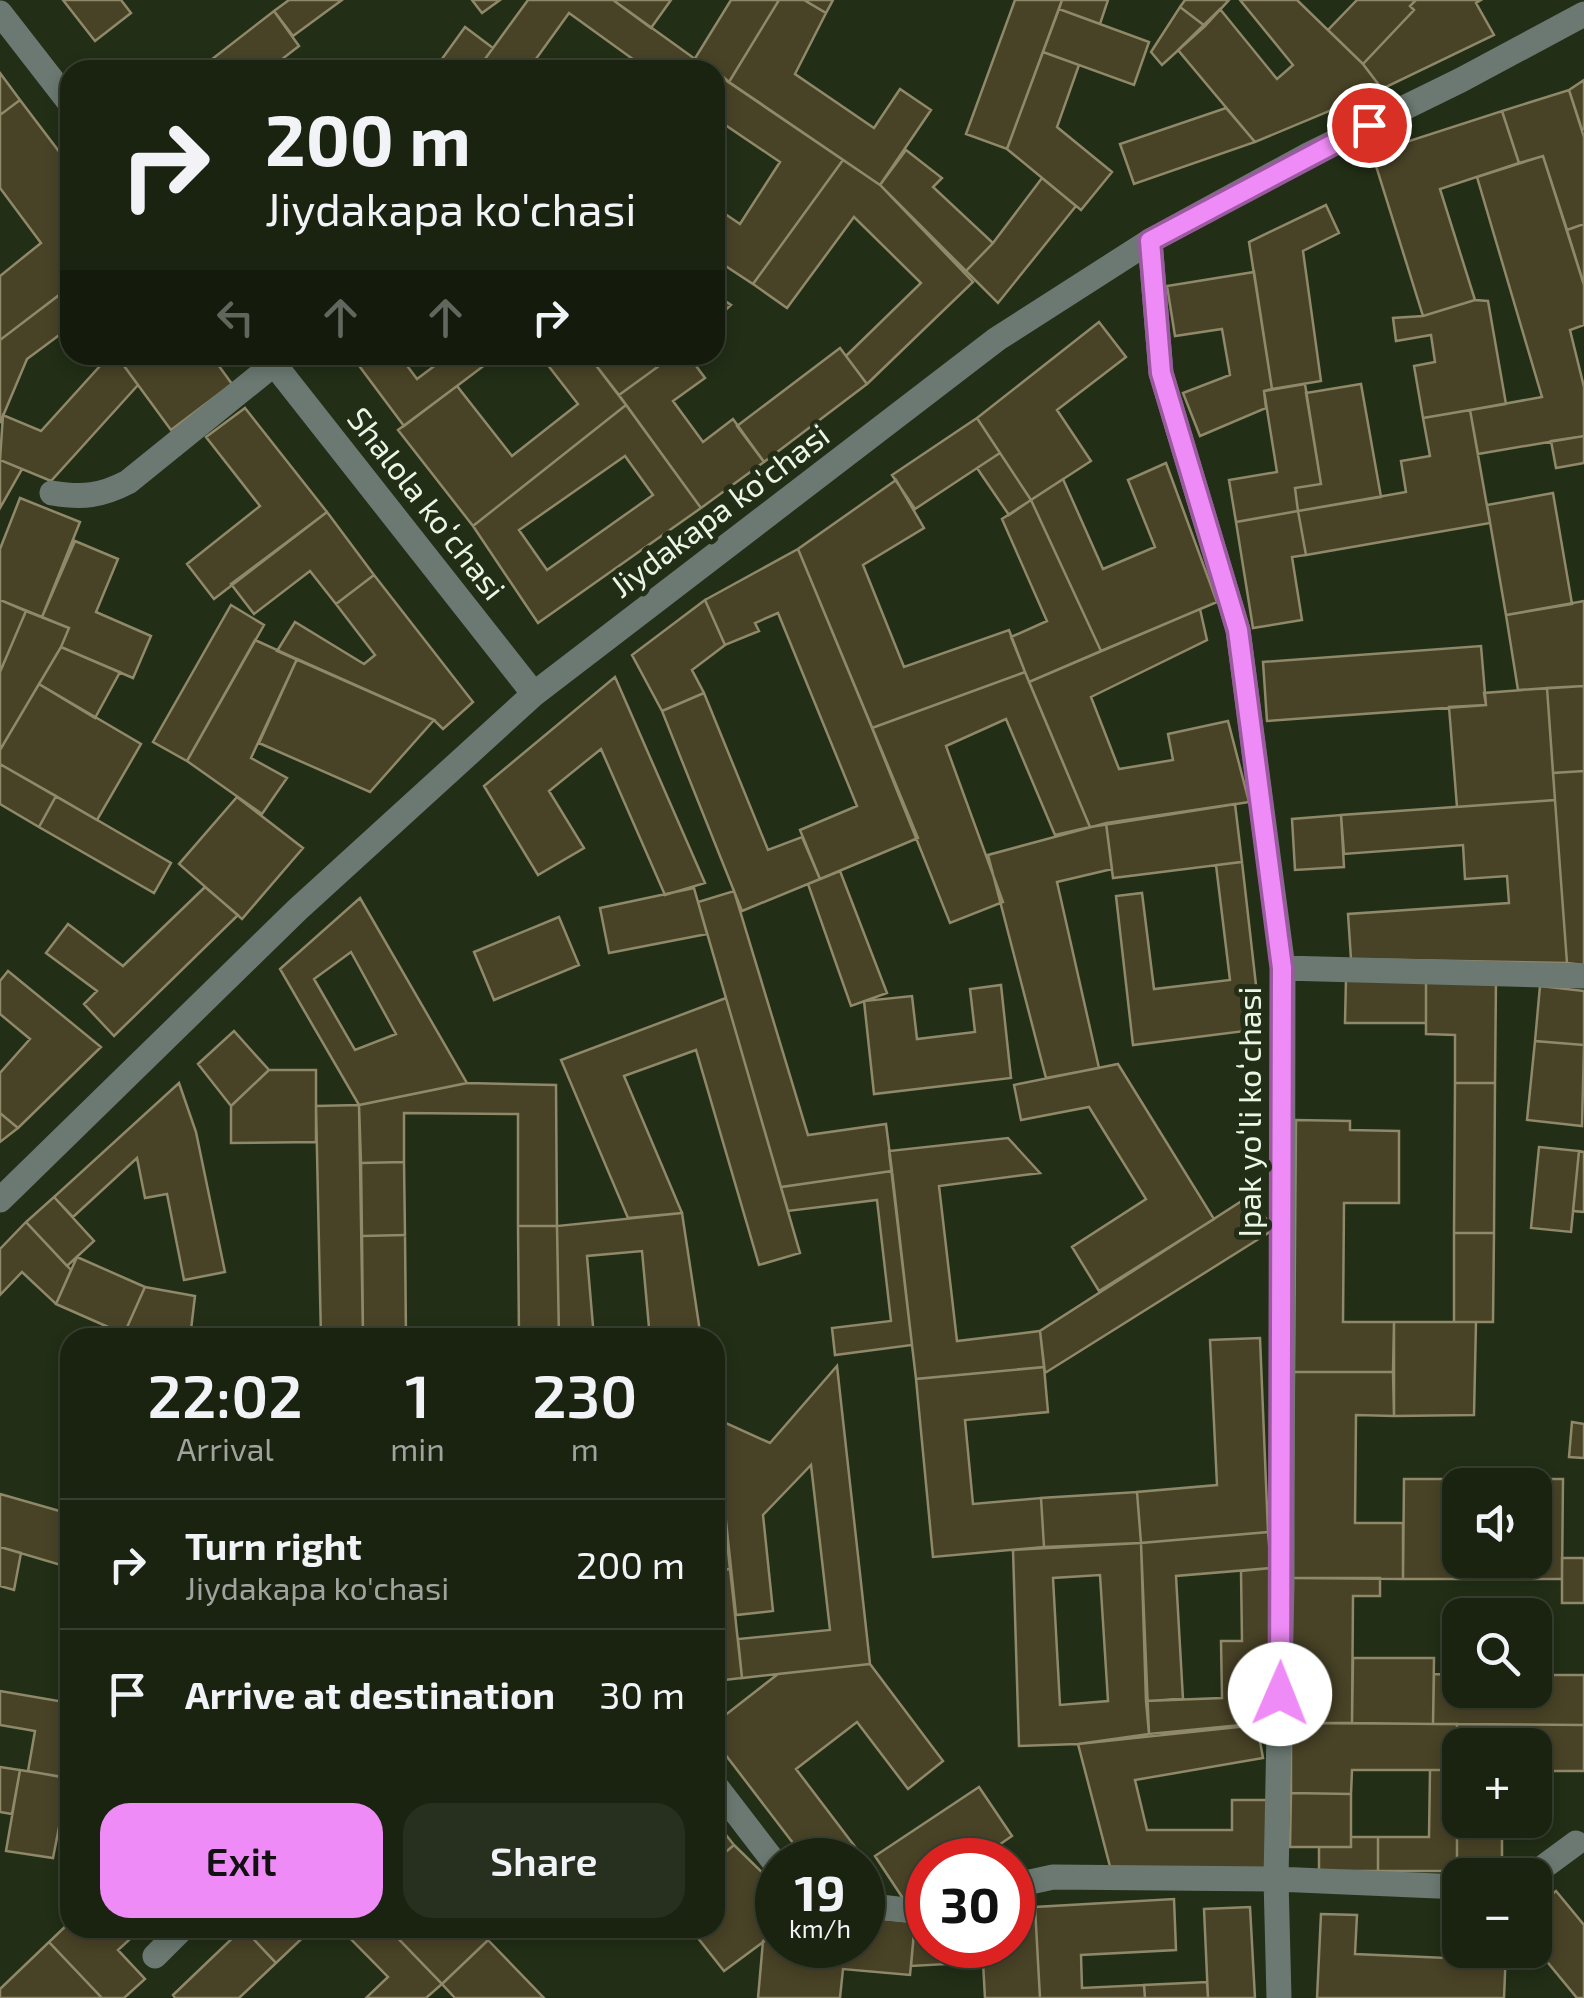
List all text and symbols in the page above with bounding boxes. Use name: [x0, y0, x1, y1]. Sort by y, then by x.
pin: [1327, 83, 1412, 168]
text: 200 m: [265, 96, 471, 180]
icon: arrive: [1342, 98, 1397, 153]
icon: right: [100, 100, 230, 230]
text: Jiydakapa ko'chasi: [265, 181, 636, 235]
icon: left: [208, 290, 263, 345]
icon: ahead: [313, 290, 368, 345]
icon: ahead: [418, 290, 473, 345]
icon: right: [523, 290, 578, 345]
street label: Shalola koʻchasi: [341, 399, 514, 606]
street label: Jiydakapa ko'chasi: [602, 415, 836, 604]
street label: Ipak yoʻli koʻchasi: [1229, 987, 1267, 1237]
text: 22:02: [148, 1358, 303, 1430]
text: 1: [405, 1358, 430, 1430]
text: 230: [532, 1358, 637, 1430]
text: Arrival: [176, 1429, 274, 1467]
text: min: [390, 1429, 445, 1467]
text: m: [571, 1429, 599, 1467]
map controls: [1442, 1468, 1552, 1968]
button: sound: [1442, 1468, 1552, 1578]
text: Turn right: [185, 1522, 362, 1568]
icon: right: [100, 1537, 155, 1592]
text: 200 m: [576, 1541, 685, 1587]
text: Jiydakapa ko'chasi: [185, 1568, 449, 1606]
button: search: [1442, 1598, 1552, 1708]
position arrow: [1228, 1642, 1332, 1746]
icon: arrive: [100, 1667, 155, 1722]
text: Arrive at destination: [185, 1671, 555, 1717]
text: 30 m: [599, 1671, 685, 1717]
button: +: [1442, 1728, 1552, 1838]
button: Exit: [100, 1803, 383, 1918]
button: Share: [403, 1803, 685, 1918]
speed limit sign: 30: [905, 1838, 1035, 1968]
button: −: [1442, 1858, 1552, 1968]
text: 19: [794, 1861, 846, 1921]
text: km/h: [789, 1913, 851, 1943]

